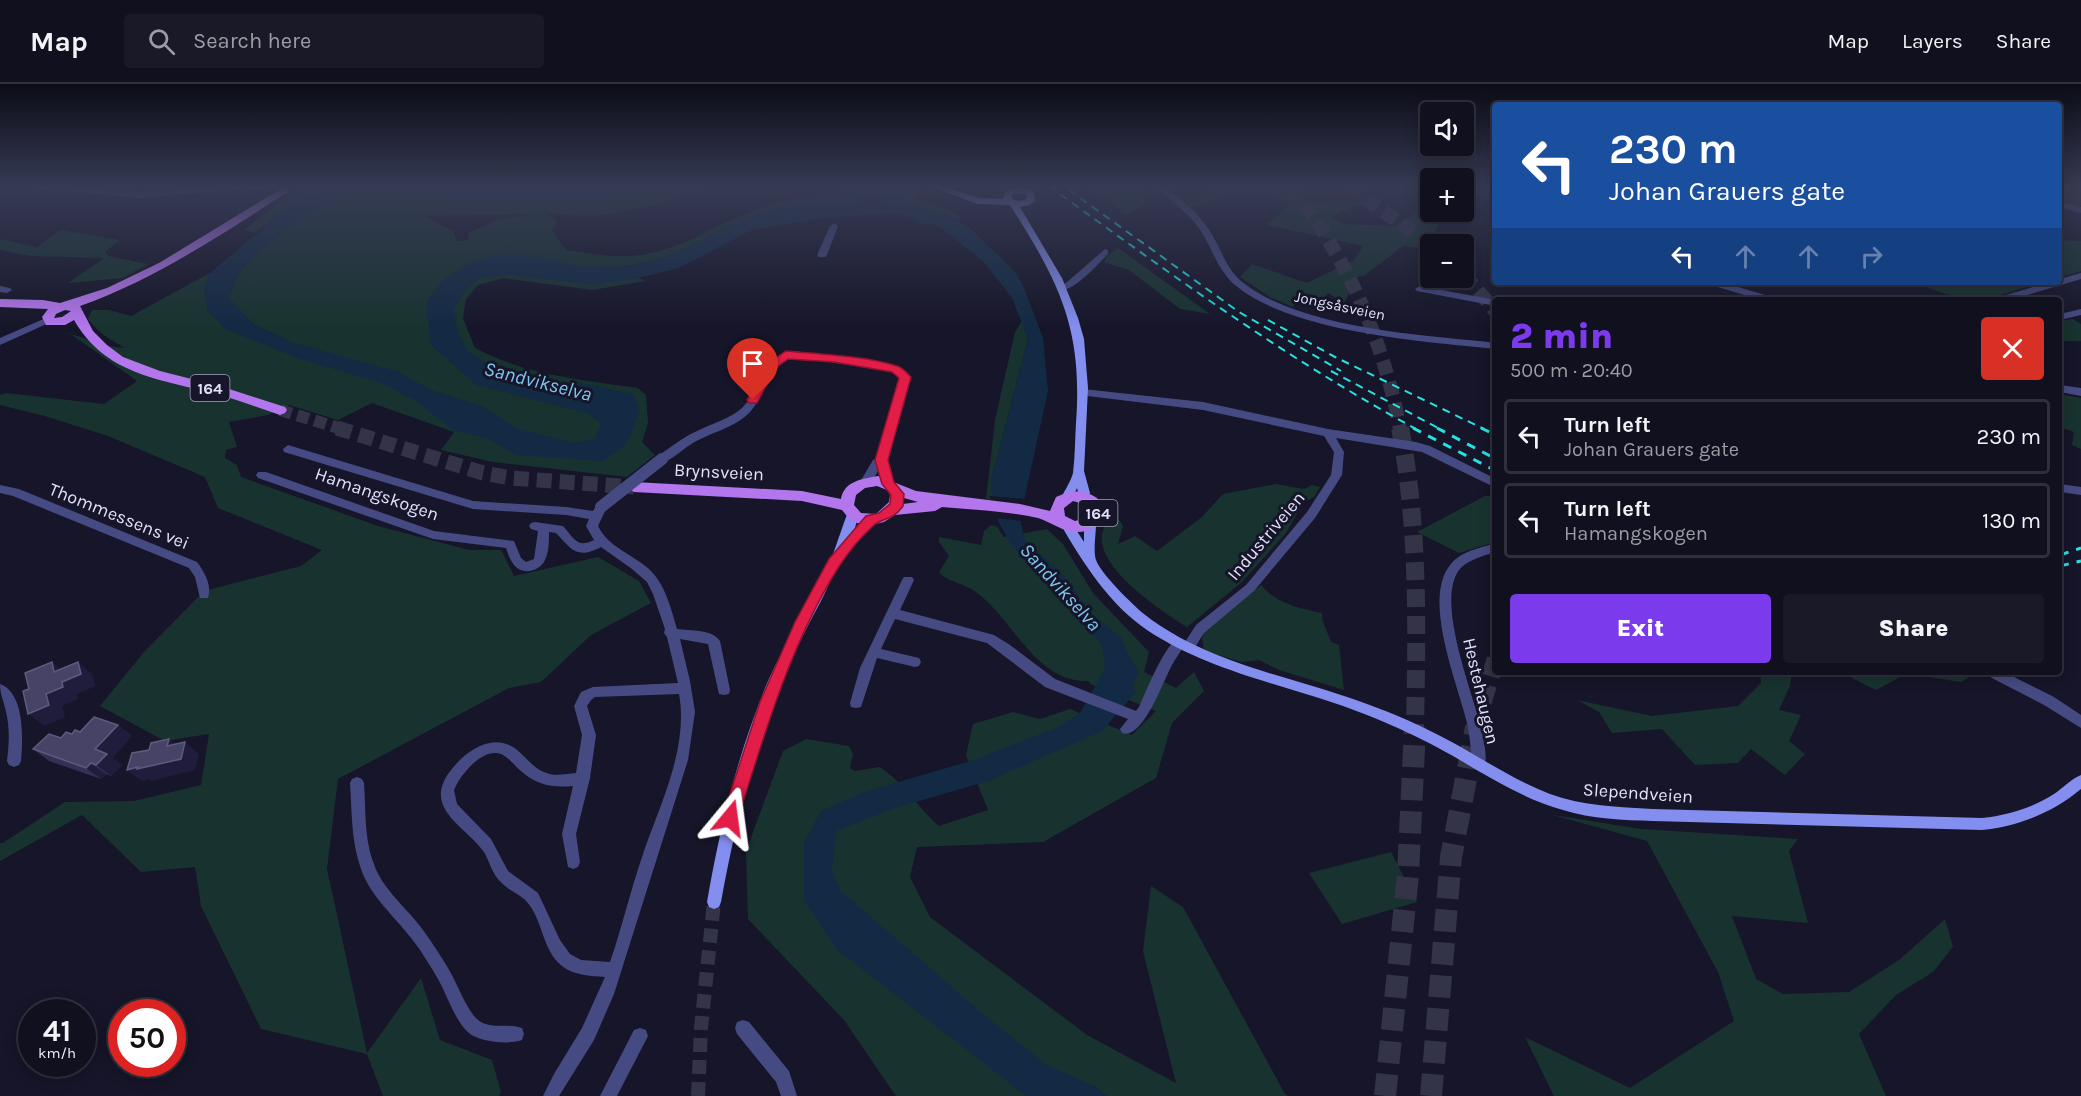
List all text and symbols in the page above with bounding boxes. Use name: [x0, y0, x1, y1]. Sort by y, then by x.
search box: [124, 14, 544, 68]
text: Map: [30, 25, 88, 58]
icon: search: [145, 25, 178, 58]
text: Search here: [193, 28, 311, 54]
text: Map: [1827, 29, 1869, 53]
text: Layers: [1902, 29, 1963, 53]
text: Share: [1996, 29, 2051, 53]
map controls: [1420, 102, 1474, 288]
button: sound: [1420, 102, 1474, 156]
text: 230 m: [1609, 124, 1738, 174]
icon: left: [1510, 126, 1588, 204]
button: +: [1420, 168, 1474, 222]
text: Johan Grauers gate: [1609, 175, 1845, 207]
button: −: [1420, 234, 1474, 288]
icon: left: [1666, 240, 1699, 273]
icon: ahead: [1729, 240, 1762, 273]
icon: ahead: [1792, 240, 1825, 273]
icon: right: [1855, 240, 1888, 273]
street label: Jongsåsveien: [1293, 288, 1387, 324]
text: 2 min: [1510, 315, 1613, 357]
button: close: [1981, 317, 2044, 380]
pin: [727, 338, 778, 400]
icon: arrive: [736, 347, 769, 380]
water label: Sandvikselva: [482, 357, 594, 406]
text: 500 m · 20:40: [1510, 359, 1633, 382]
road number: 164: [190, 375, 230, 401]
text: Turn left: [1564, 412, 1651, 438]
icon: left: [1513, 420, 1546, 453]
text: 230 m: [1976, 424, 2041, 450]
text: Johan Grauers gate: [1564, 438, 1739, 461]
street label: Brynsveien: [673, 459, 765, 485]
street label: Hamangskogen: [312, 463, 442, 525]
street label: Thommessens vei: [46, 478, 192, 554]
street label: Industriveien: [1222, 487, 1310, 585]
text: Turn left: [1564, 496, 1651, 522]
road number: 164: [1078, 500, 1118, 526]
icon: left: [1513, 504, 1546, 537]
text: 130 m: [1982, 508, 2041, 534]
text: Hamangskogen: [1564, 522, 1708, 545]
water label: Sandvikselva: [1015, 539, 1106, 636]
button: Exit: [1510, 594, 1771, 663]
button: Share: [1783, 594, 2044, 663]
street label: Hestehaugen: [1458, 636, 1504, 746]
street label: Slependveien: [1582, 778, 1694, 808]
position arrow: [698, 786, 762, 850]
speed limit sign: 50: [108, 999, 186, 1077]
text: 41: [43, 1013, 71, 1049]
text: km/h: [38, 1044, 76, 1062]

